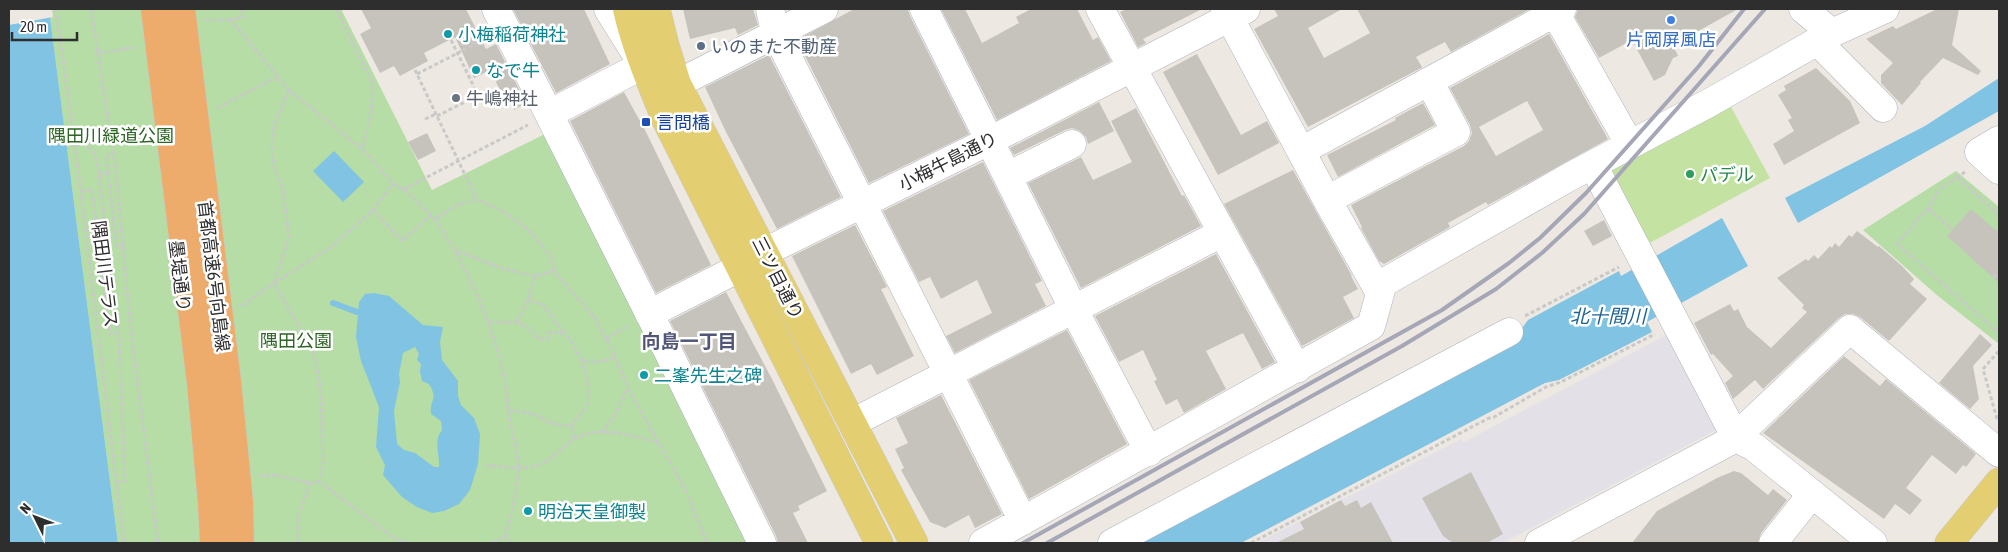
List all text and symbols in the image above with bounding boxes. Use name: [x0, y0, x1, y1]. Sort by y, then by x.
scale bar: [12, 10, 78, 42]
marker: 片岡屏風店: [1665, 14, 1677, 26]
text: 20 m: [20, 18, 47, 35]
place label: 小梅稲荷神社: [458, 24, 566, 45]
marker: 小梅稲荷神社: [442, 28, 454, 40]
place label: 片岡屏風店: [1626, 29, 1716, 50]
place label: いのまた不動産: [711, 36, 837, 57]
marker: いのまた不動産: [695, 40, 707, 52]
place label: なで牛: [486, 60, 540, 81]
marker: なで牛: [470, 64, 482, 76]
place label: 牛嶋神社: [466, 88, 538, 109]
marker: 牛嶋神社: [450, 92, 462, 104]
place label: 言問橋: [656, 112, 710, 133]
marker: 言問橋: [640, 116, 652, 128]
park label: 隅田川緑道公園: [48, 125, 174, 146]
street label: 小梅牛島通り: [895, 127, 1001, 195]
place label: パデル: [1700, 164, 1754, 185]
marker: パデル: [1684, 168, 1696, 180]
street label: 首都高速6号向島線: [194, 199, 234, 353]
street label: 隅田川テラス: [88, 219, 122, 329]
street label: 三ツ目通り: [748, 233, 808, 323]
street label: 墨堤通り: [165, 239, 195, 313]
water label: 北十間川: [1570, 305, 1648, 327]
park label: 隅田公園: [260, 330, 332, 351]
district label: 向島一丁目: [641, 330, 737, 352]
place label: 二峯先生之碑: [654, 365, 762, 386]
marker: 二峯先生之碑: [638, 369, 650, 381]
north arrow: [10, 492, 60, 542]
text: N: [17, 500, 34, 517]
place label: 明治天皇御製: [538, 501, 646, 522]
marker: 明治天皇御製: [522, 505, 534, 517]

